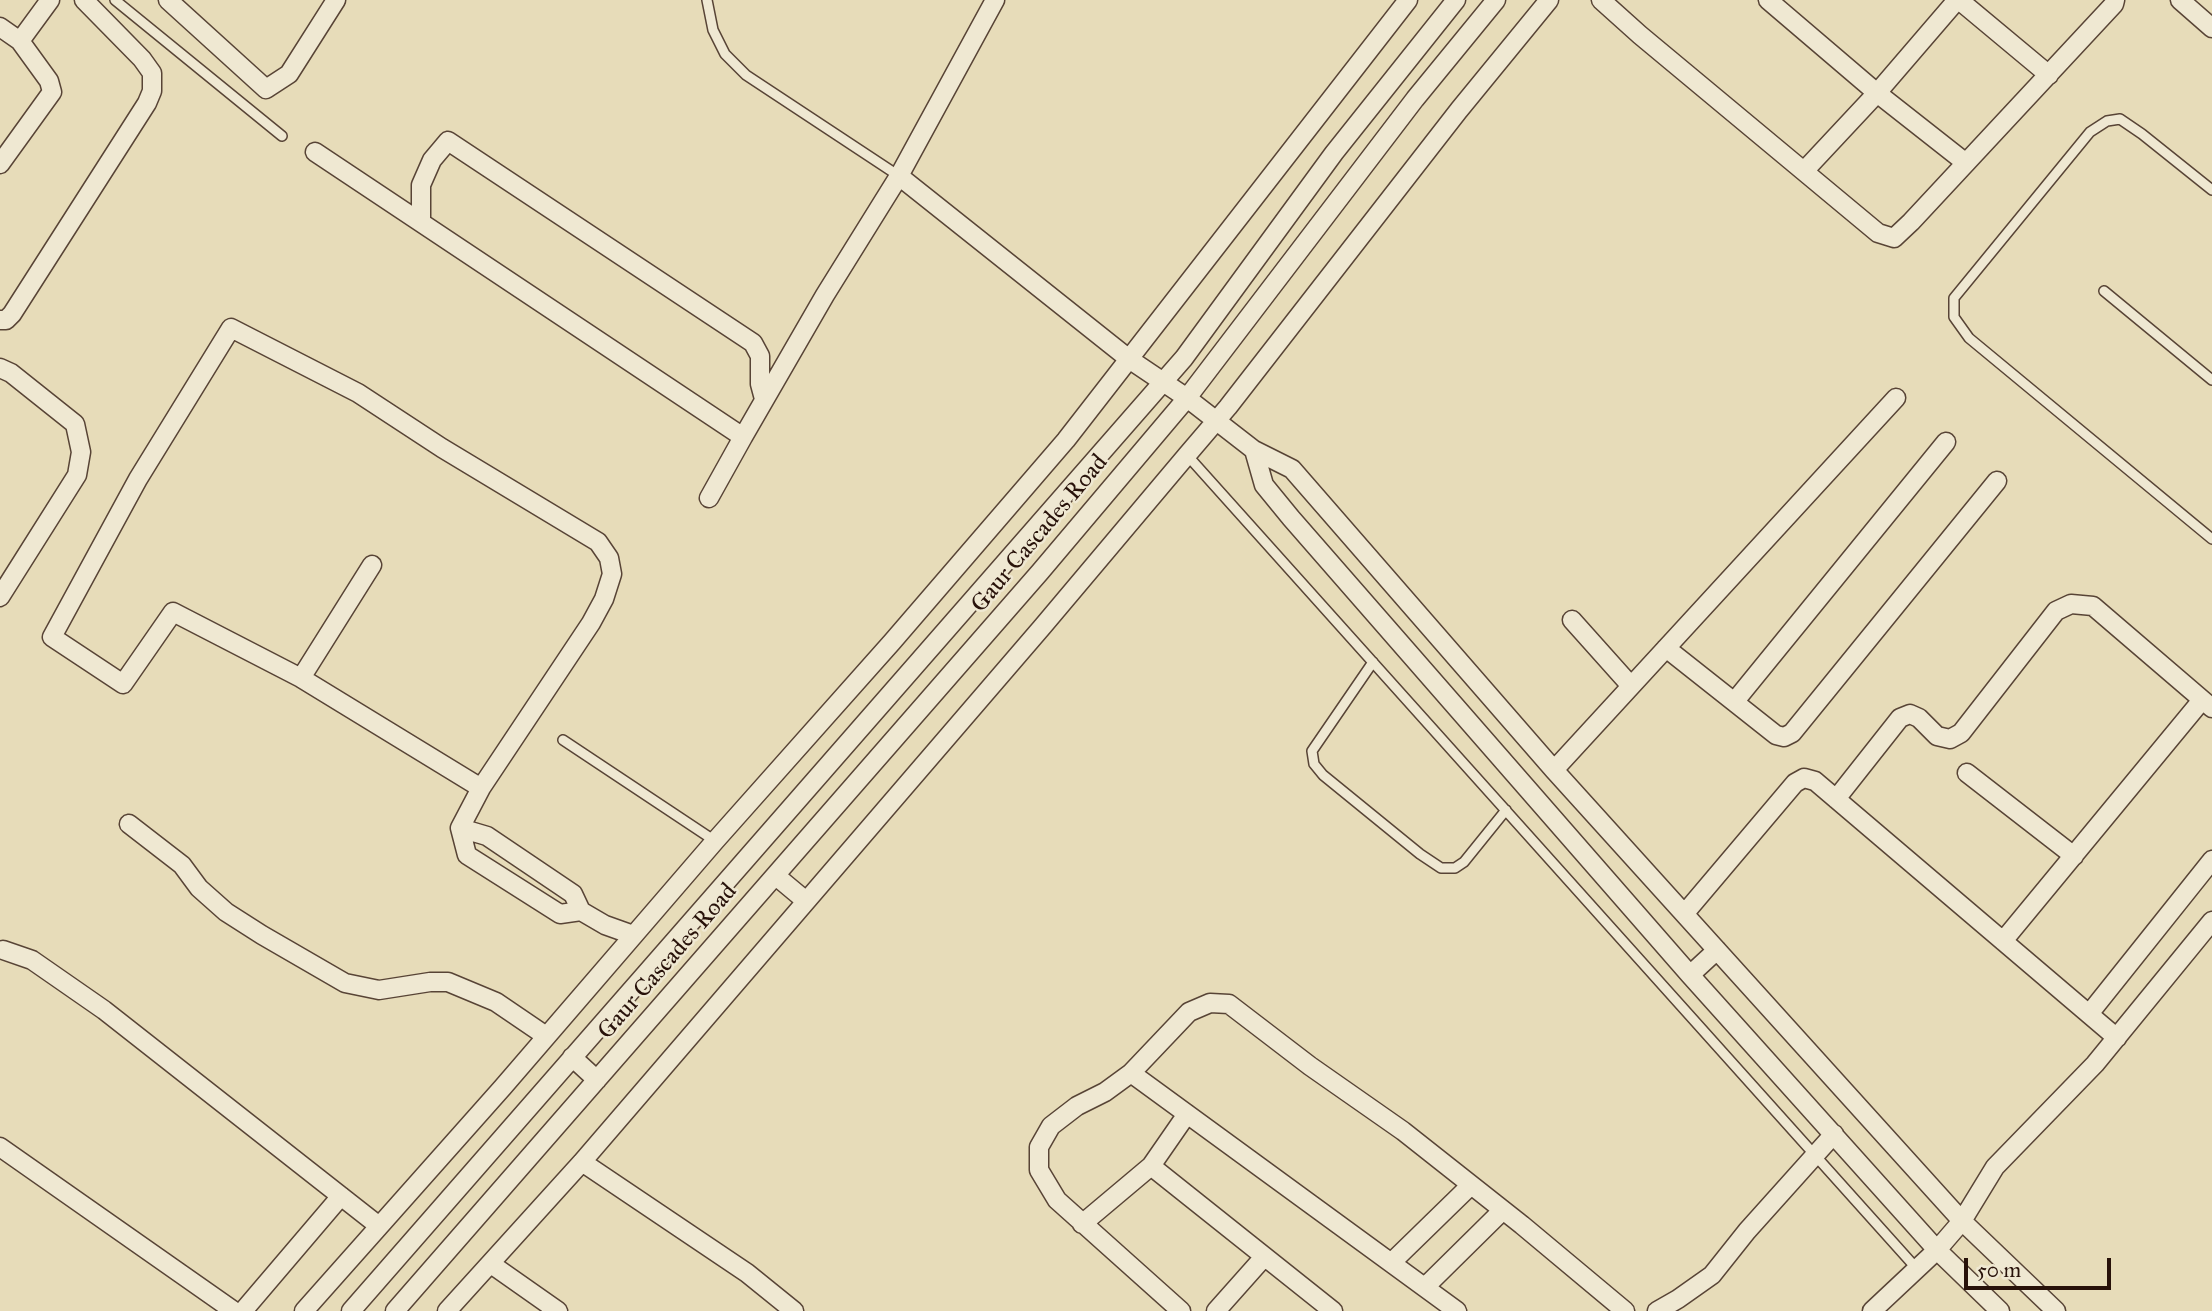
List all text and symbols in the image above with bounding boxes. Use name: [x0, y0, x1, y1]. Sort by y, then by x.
street label: Gaur Cascades Road: [966, 449, 1114, 619]
street label: Gaur Cascades Road: [592, 878, 744, 1046]
scale bar: [1967, 1244, 2114, 1288]
text: 50 m: [1977, 1257, 2021, 1283]

